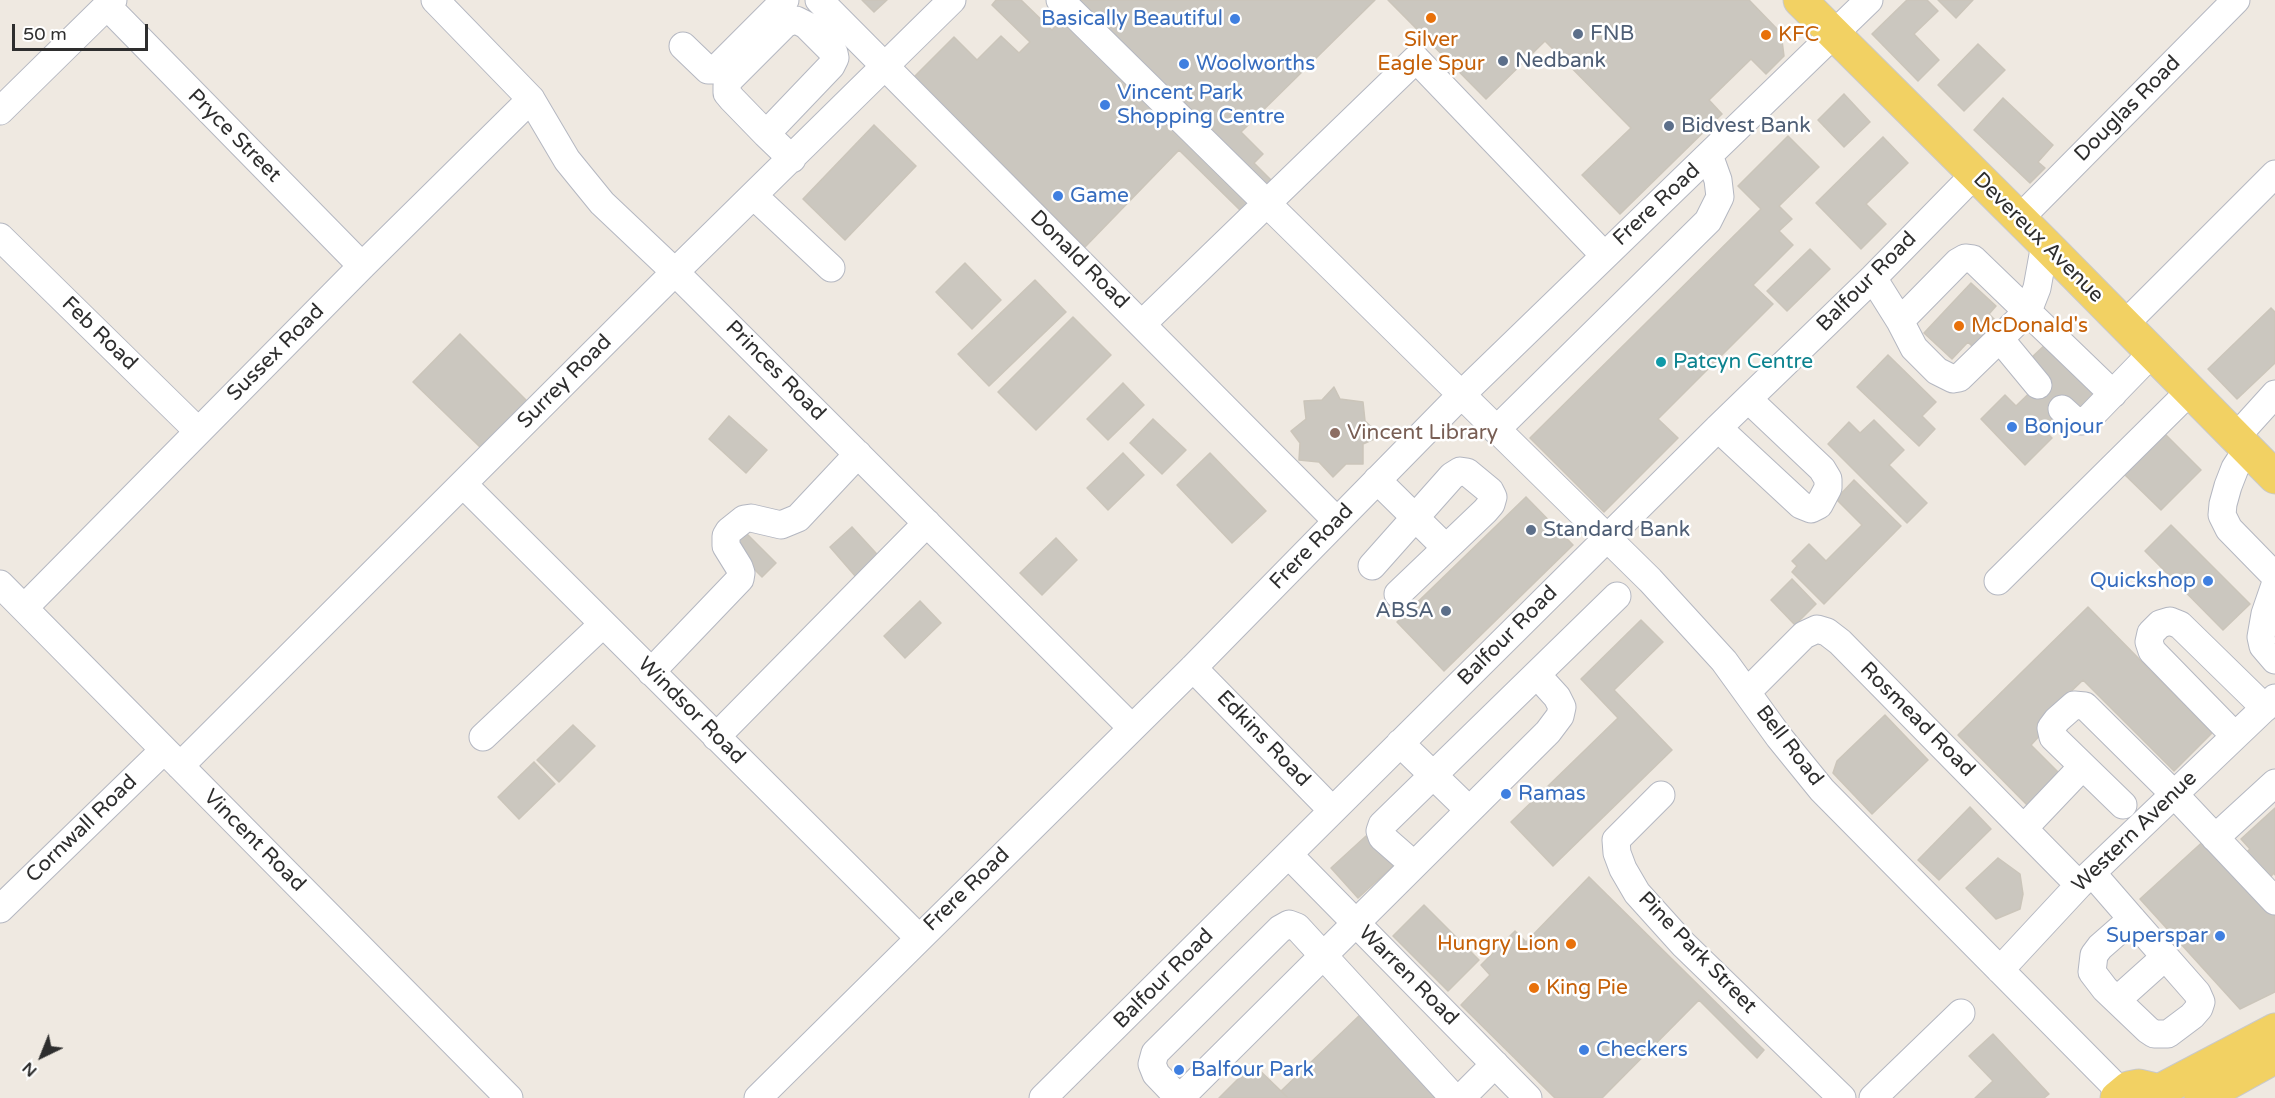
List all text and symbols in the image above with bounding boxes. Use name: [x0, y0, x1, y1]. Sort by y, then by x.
place label: Basically Beautiful: [1041, 6, 1223, 32]
marker: Silver Eagle Spur: [1424, 11, 1438, 25]
scale bar: [15, 12, 152, 50]
marker: Basically Beautiful: [1228, 12, 1242, 26]
place label: FNB: [1590, 21, 1634, 47]
place label: KFC: [1778, 22, 1819, 48]
text: 50 m: [23, 23, 67, 45]
place label: Silver Eagle Spur: [1377, 27, 1485, 77]
marker: FNB: [1571, 27, 1585, 41]
marker: KFC: [1759, 28, 1773, 42]
place label: Nedbank: [1515, 48, 1606, 74]
place label: Woolworths: [1196, 51, 1315, 77]
street label: Douglas Road: [2070, 51, 2186, 167]
marker: Nedbank: [1496, 54, 1510, 68]
marker: Woolworths: [1177, 57, 1191, 71]
place label: Vincent Park Shopping Centre: [1117, 80, 1285, 130]
street label: Pryce Street: [182, 84, 286, 188]
marker: Vincent Park Shopping Centre: [1098, 98, 1112, 112]
place label: Bidvest Bank: [1681, 113, 1811, 139]
marker: Bidvest Bank: [1662, 119, 1676, 133]
street label: Frere Road: [1608, 158, 1706, 252]
street label: Devereux Avenue: [1968, 168, 2108, 308]
place label: Game: [1070, 183, 1129, 209]
marker: Game: [1051, 189, 1065, 203]
street label: Donald Road: [1024, 205, 1134, 315]
street label: Balfour Road: [1812, 227, 1922, 337]
street label: Feb Road: [56, 292, 142, 376]
street label: Sussex Road: [222, 299, 330, 407]
place label: McDonald's: [1971, 313, 2088, 339]
street label: Princes Road: [720, 316, 830, 426]
marker: McDonald's: [1952, 319, 1966, 333]
street label: Surrey Road: [513, 330, 617, 434]
place label: Patcyn Centre: [1673, 349, 1813, 375]
marker: Patcyn Centre: [1654, 355, 1668, 369]
place label: Bonjour: [2024, 414, 2103, 440]
place label: Vincent Library: [1347, 420, 1498, 446]
marker: Bonjour: [2005, 420, 2019, 434]
marker: Vincent Library: [1328, 426, 1342, 440]
street label: Frere Road: [1265, 499, 1359, 595]
place label: Standard Bank: [1543, 517, 1690, 543]
marker: Standard Bank: [1524, 523, 1538, 537]
place label: Quickshop: [2090, 568, 2196, 594]
marker: Quickshop: [2201, 574, 2215, 588]
street label: Balfour Road: [1453, 581, 1563, 691]
place label: ABSA: [1375, 598, 1434, 624]
marker: ABSA: [1439, 604, 1453, 618]
street label: Windsor Road: [632, 652, 750, 770]
street label: Rosmead Road: [1854, 657, 1980, 783]
street label: Edkins Road: [1211, 686, 1315, 792]
street label: Bell Road: [1750, 701, 1828, 791]
street label: Western Avenue: [2067, 766, 2203, 898]
street label: Cornwall Road: [21, 770, 143, 888]
place label: Ramas: [1518, 781, 1586, 807]
street label: Vincent Road: [198, 785, 310, 897]
marker: Ramas: [1499, 787, 1513, 801]
street label: Frere Road: [919, 843, 1015, 937]
street label: Pine Park Street: [1632, 887, 1762, 1019]
street label: Warren Road: [1353, 921, 1463, 1031]
place label: Superspar: [2106, 923, 2208, 949]
street label: Balfour Road: [1109, 924, 1219, 1034]
marker: Superspar: [2213, 929, 2227, 943]
place label: Hungry Lion: [1437, 931, 1559, 957]
marker: Hungry Lion: [1564, 937, 1578, 951]
place label: King Pie: [1546, 975, 1628, 1001]
marker: King Pie: [1527, 981, 1541, 995]
north arrow: [12, 1026, 72, 1086]
place label: Checkers: [1596, 1037, 1688, 1063]
marker: Checkers: [1577, 1043, 1591, 1057]
text: N: [18, 1057, 41, 1081]
place label: Balfour Park: [1191, 1057, 1314, 1083]
marker: Balfour Park: [1172, 1063, 1186, 1077]

